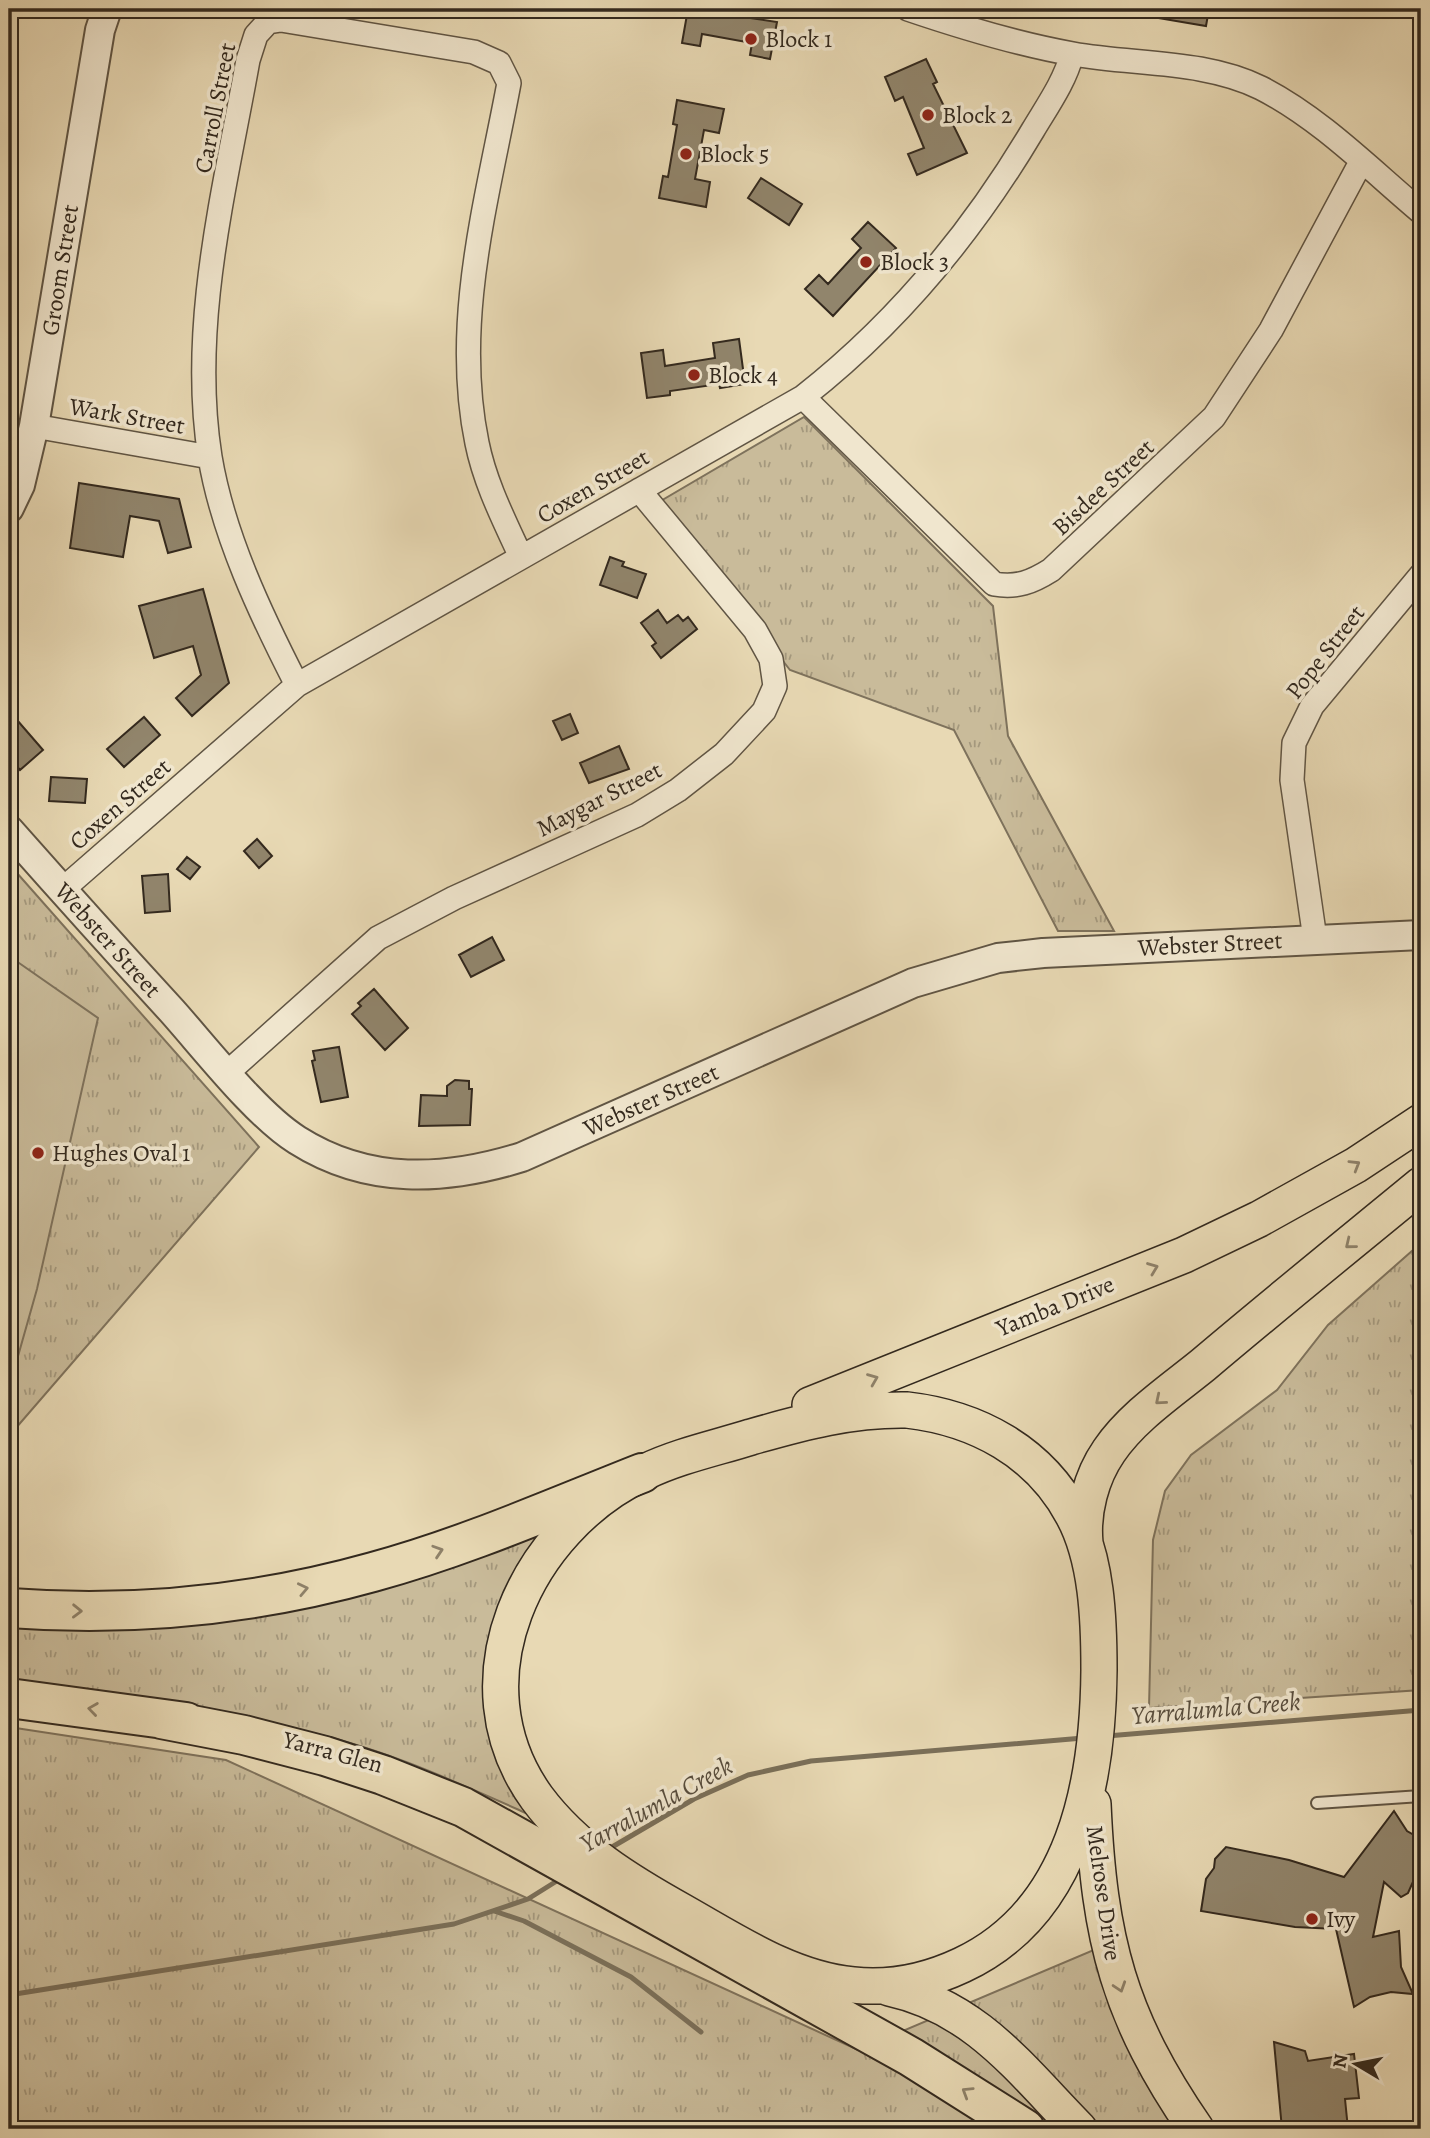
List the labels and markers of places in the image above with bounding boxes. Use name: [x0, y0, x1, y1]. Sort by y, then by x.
place label: Block 1: [765, 23, 832, 55]
marker: Block 1: [743, 31, 759, 47]
place label: Block 2: [942, 99, 1012, 131]
marker: Block 2: [920, 107, 936, 123]
place label: Block 5: [700, 138, 769, 170]
marker: Block 5: [678, 146, 694, 162]
place label: Block 3: [880, 246, 949, 278]
marker: Block 3: [858, 254, 874, 270]
place label: Block 4: [708, 359, 778, 391]
marker: Block 4: [686, 367, 702, 383]
place label: Hughes Oval 1: [52, 1137, 190, 1169]
marker: Hughes Oval 1: [30, 1145, 46, 1161]
place label: Ivy: [1326, 1903, 1356, 1935]
marker: Ivy: [1304, 1911, 1320, 1927]

